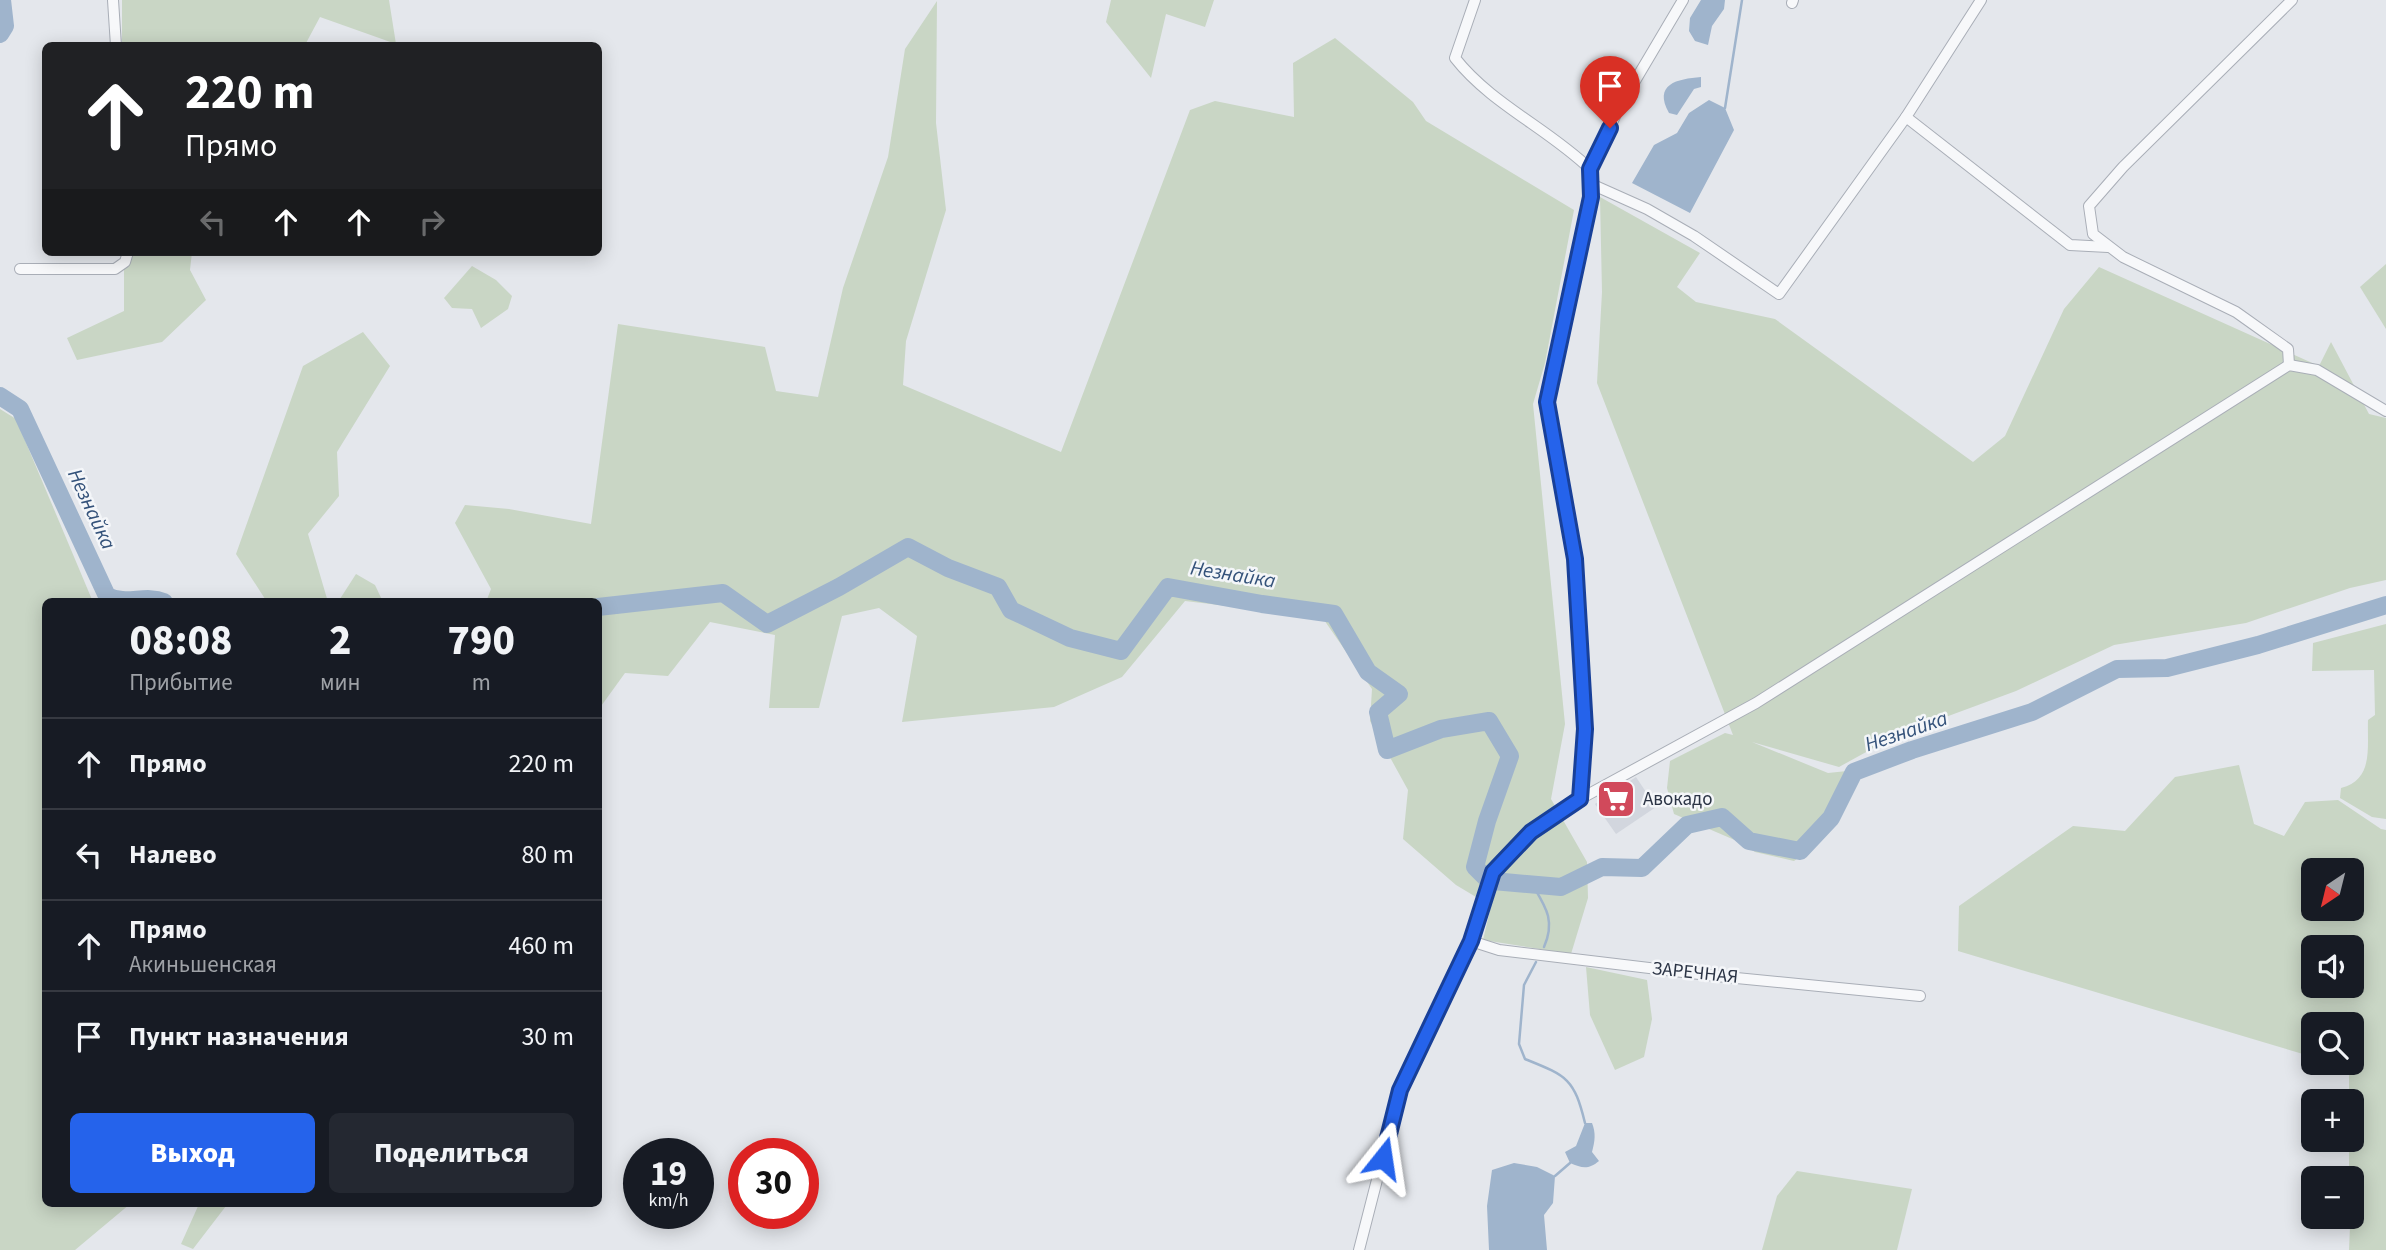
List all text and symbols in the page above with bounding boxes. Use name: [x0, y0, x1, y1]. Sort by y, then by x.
pin: [1580, 56, 1640, 128]
text: 220 m: [185, 58, 314, 128]
icon: arrive: [1591, 67, 1629, 105]
icon: ahead: [70, 70, 161, 161]
text: Прямо: [185, 123, 277, 169]
icon: left: [194, 203, 232, 241]
icon: ahead: [267, 203, 305, 241]
icon: ahead: [340, 203, 378, 241]
icon: right: [413, 203, 451, 241]
water label: Незнайка: [60, 464, 124, 554]
water label: Незнайка: [1188, 552, 1278, 596]
text: 08:08: [130, 611, 232, 671]
text: 2: [329, 611, 351, 671]
text: 790: [448, 611, 515, 671]
text: Прибытие: [129, 666, 233, 699]
text: мин: [320, 666, 360, 699]
text: m: [472, 666, 491, 699]
water label: Незнайка: [1860, 703, 1952, 759]
icon: ahead: [70, 745, 108, 783]
text: Прямо: [129, 745, 207, 782]
text: 220 m: [508, 745, 574, 782]
supermarket icon: Авокадо: [1595, 778, 1637, 820]
place label: Авокадо: [1643, 786, 1713, 813]
icon: left: [70, 836, 108, 874]
text: Налево: [129, 836, 217, 873]
text: 80 m: [521, 836, 574, 873]
north arrow: [2301, 858, 2364, 920]
map controls: [2301, 858, 2364, 1229]
text: Прямо: [129, 911, 207, 948]
icon: ahead: [70, 927, 108, 965]
text: 460 m: [508, 927, 574, 964]
button: sound: [2301, 935, 2364, 998]
text: Акиньшенская: [129, 948, 277, 981]
street label: ЗАРЕЧНАЯ: [1651, 955, 1739, 991]
button: search: [2301, 1012, 2364, 1075]
icon: arrive: [70, 1018, 108, 1056]
text: Пункт назначения: [129, 1018, 349, 1055]
text: 30 m: [521, 1018, 574, 1055]
button: +: [2301, 1089, 2364, 1152]
button: Выход: [70, 1113, 315, 1193]
button: Поделиться: [329, 1113, 574, 1193]
position arrow: [1346, 1121, 1420, 1195]
speed limit sign: 30: [728, 1138, 819, 1229]
text: 19: [650, 1149, 687, 1199]
button: −: [2301, 1166, 2364, 1229]
text: km/h: [649, 1188, 688, 1213]

